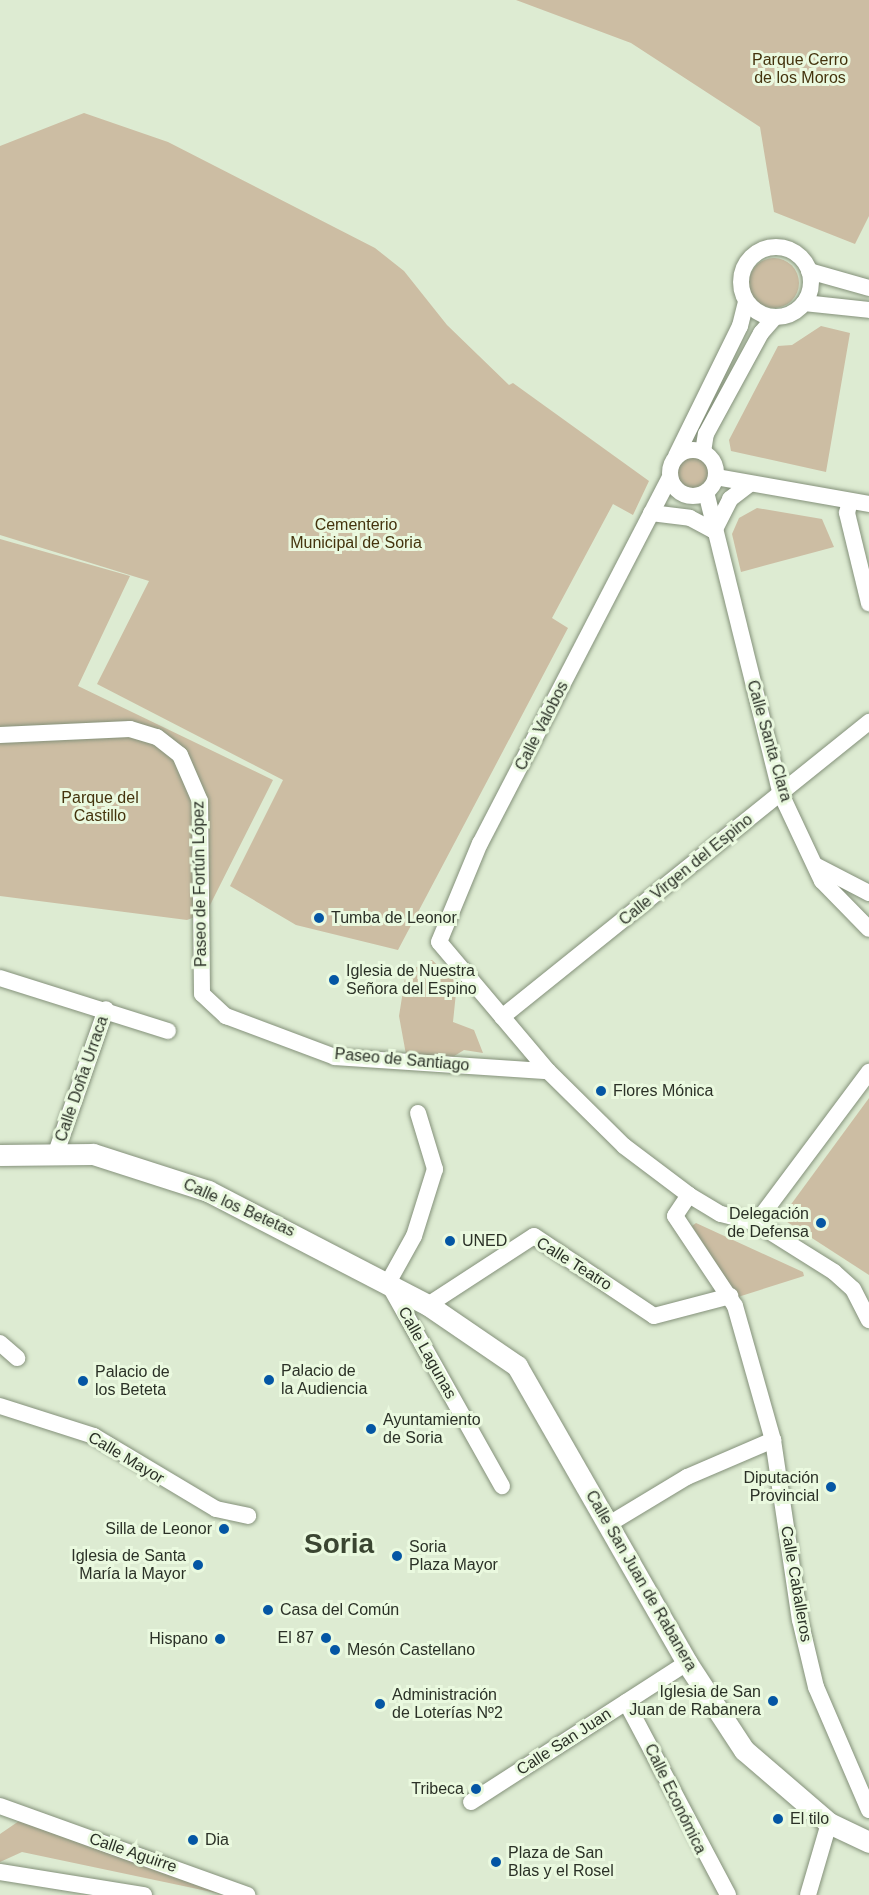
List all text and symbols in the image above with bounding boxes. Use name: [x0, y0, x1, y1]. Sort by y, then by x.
park label: Parque Cerro de los Moros: [752, 50, 848, 88]
park label: Cementerio Municipal de Soria: [290, 515, 422, 553]
street label: Calle Valobos: [511, 678, 573, 774]
street label: Calle Santa Clara: [742, 678, 796, 804]
park label: Parque del Castillo: [61, 788, 139, 826]
street label: Paseo de Fortún López: [189, 801, 211, 967]
street label: Calle Virgen del Espino: [615, 810, 757, 930]
place label: Tumba de Leonor: [331, 908, 457, 928]
marker: Tumba de Leonor: [312, 911, 326, 925]
place label: Iglesia de Nuestra Señora del Espino: [346, 961, 477, 999]
marker: Iglesia de Nuestra Señora del Espino: [327, 973, 341, 987]
street label: Calle Doña Urraca: [51, 1014, 113, 1144]
street label: Paseo de Santiago: [334, 1045, 470, 1075]
place label: Flores Mónica: [613, 1081, 713, 1101]
marker: Flores Mónica: [594, 1084, 608, 1098]
street label: Calle los Betetas: [180, 1175, 298, 1241]
place label: Delegación de Defensa: [727, 1204, 809, 1242]
marker: Delegación de Defensa: [814, 1216, 828, 1230]
place label: UNED: [462, 1231, 507, 1251]
street label: Calle Teatro: [533, 1233, 615, 1295]
marker: UNED: [443, 1234, 457, 1248]
street label: Calle Lagunas: [394, 1304, 460, 1402]
place label: Palacio de la Audiencia: [281, 1361, 368, 1399]
place label: Palacio de los Beteta: [95, 1362, 170, 1400]
marker: Palacio de la Audiencia: [262, 1373, 276, 1387]
marker: Palacio de los Beteta: [76, 1374, 90, 1388]
place label: Ayuntamiento de Soria: [383, 1410, 481, 1448]
marker: Ayuntamiento de Soria: [364, 1422, 378, 1436]
street label: Calle Mayor: [84, 1428, 168, 1488]
place label: Diputación Provincial: [743, 1468, 819, 1506]
marker: Diputación Provincial: [824, 1480, 838, 1494]
street label: Calle San Juan de Rabanera: [581, 1487, 701, 1675]
place label: Silla de Leonor: [105, 1519, 212, 1539]
marker: Silla de Leonor: [217, 1522, 231, 1536]
street label: Calle Caballeros: [776, 1525, 816, 1643]
district label: Soria: [304, 1527, 374, 1561]
place label: Soria Plaza Mayor: [409, 1537, 498, 1575]
place label: Iglesia de Santa María la Mayor: [71, 1546, 186, 1584]
marker: Soria Plaza Mayor: [390, 1549, 404, 1563]
marker: Iglesia de Santa María la Mayor: [191, 1558, 205, 1572]
place label: Casa del Común: [280, 1600, 399, 1620]
marker: Casa del Común: [261, 1603, 275, 1617]
place label: El 87: [278, 1628, 314, 1648]
place label: Hispano: [149, 1629, 208, 1649]
marker: El 87: [319, 1631, 333, 1645]
marker: Hispano: [213, 1632, 227, 1646]
place label: Mesón Castellano: [347, 1640, 475, 1660]
marker: Mesón Castellano: [328, 1643, 342, 1657]
place label: Iglesia de San Juan de Rabanera: [629, 1682, 761, 1720]
place label: Administración de Loterías Nº2: [392, 1685, 503, 1723]
marker: Iglesia de San Juan de Rabanera: [766, 1694, 780, 1708]
marker: Administración de Loterías Nº2: [373, 1697, 387, 1711]
street label: Calle San Juan: [513, 1704, 615, 1780]
street label: Calle Económica: [640, 1741, 710, 1857]
place label: Tribeca: [411, 1779, 464, 1799]
marker: Tribeca: [469, 1782, 483, 1796]
place label: El tilo: [790, 1809, 829, 1829]
marker: El tilo: [771, 1812, 785, 1826]
street label: Calle Aguirre: [86, 1829, 180, 1877]
place label: Dia: [205, 1830, 229, 1850]
marker: Dia: [186, 1833, 200, 1847]
place label: Plaza de San Blas y el Rosel: [508, 1843, 614, 1881]
marker: Plaza de San Blas y el Rosel: [489, 1855, 503, 1869]

